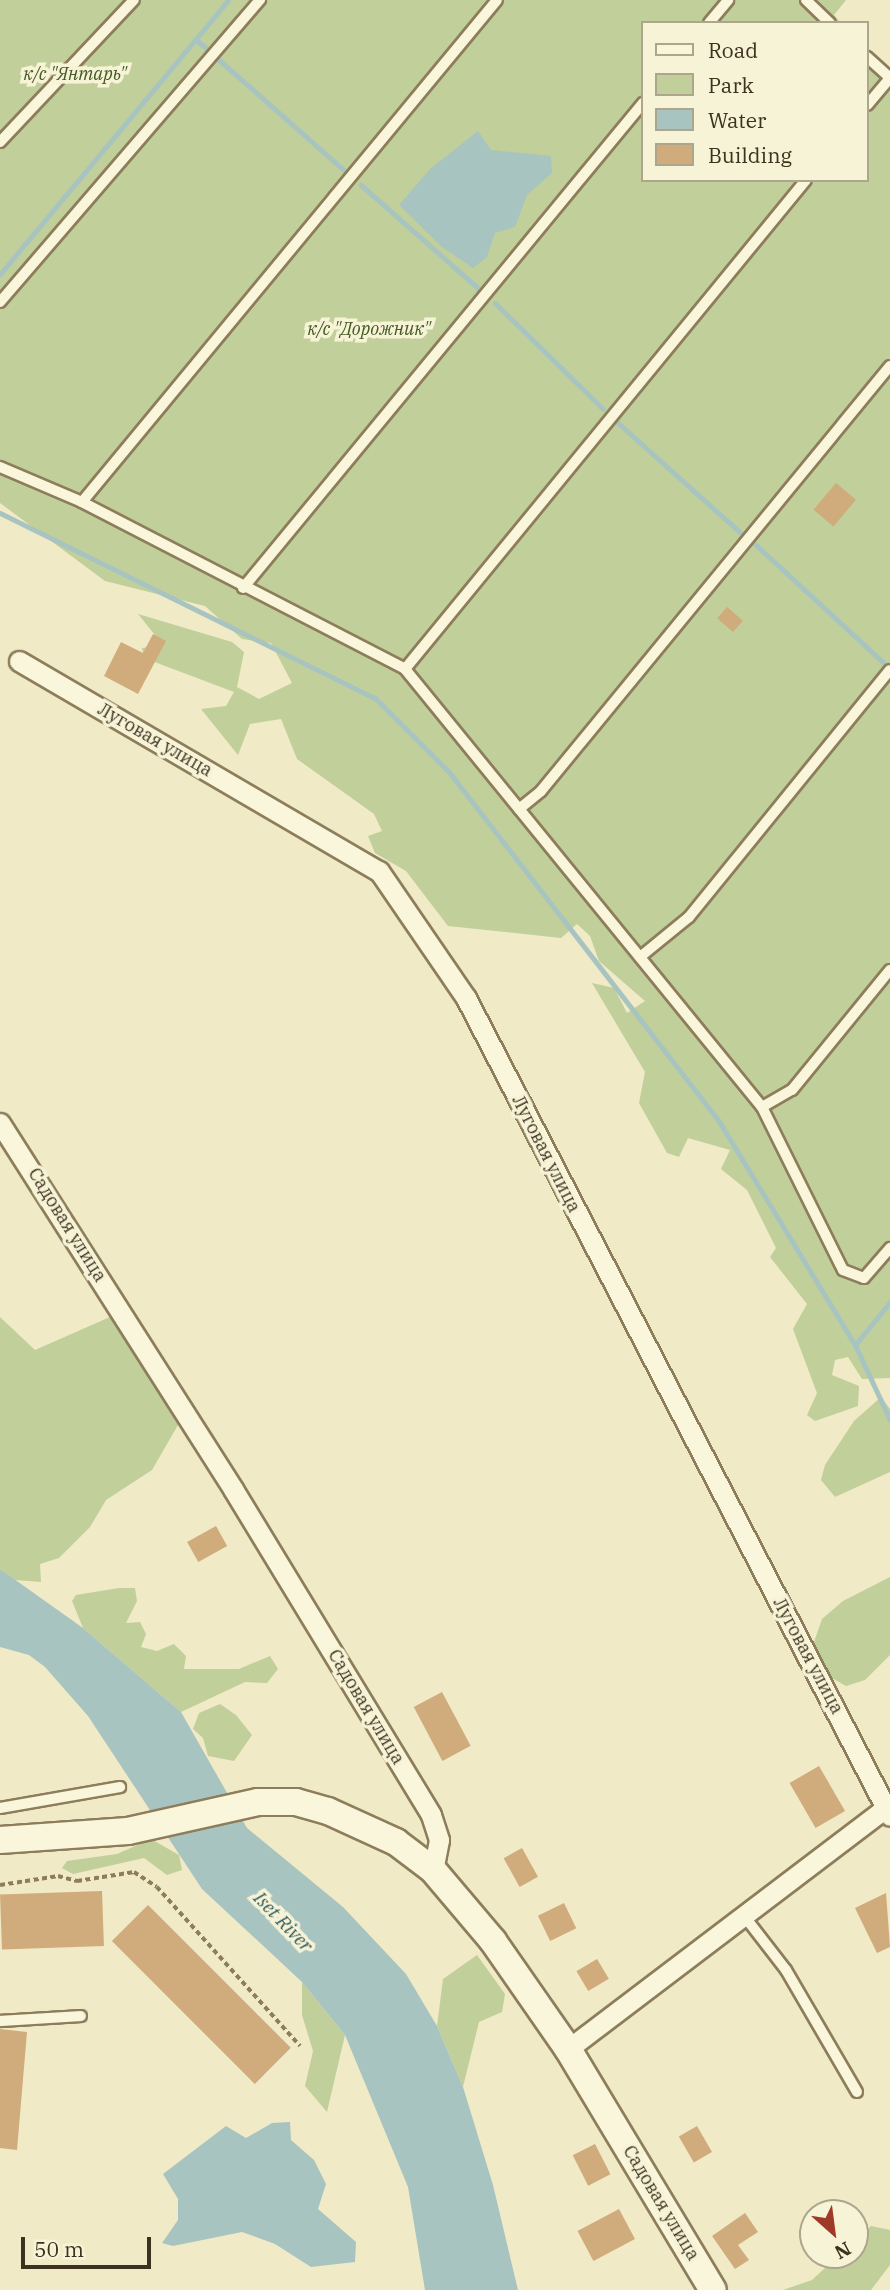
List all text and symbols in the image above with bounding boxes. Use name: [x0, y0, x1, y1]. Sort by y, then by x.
legend: [642, 21, 869, 182]
text: Road: [708, 36, 758, 64]
park label: к/с "Янтарь": [23, 63, 127, 85]
text: Park: [708, 71, 754, 99]
text: Water: [708, 106, 766, 134]
text: Building: [708, 141, 792, 169]
park label: к/с "Дорожник": [307, 318, 431, 340]
street label: Луговая улица: [94, 698, 216, 782]
street label: Луговая улица: [507, 1092, 585, 1216]
street label: Садовая улица: [23, 1164, 111, 1286]
street label: Луговая улица: [768, 1594, 848, 1718]
street label: Садовая улица: [323, 1646, 409, 1768]
water label: Iset River: [249, 1887, 317, 1957]
street label: Садовая улица: [618, 2142, 704, 2264]
north arrow: [799, 2199, 869, 2269]
scale bar: [24, 2224, 154, 2268]
text: 50 m: [34, 2235, 84, 2263]
text: N: [831, 2237, 855, 2265]

